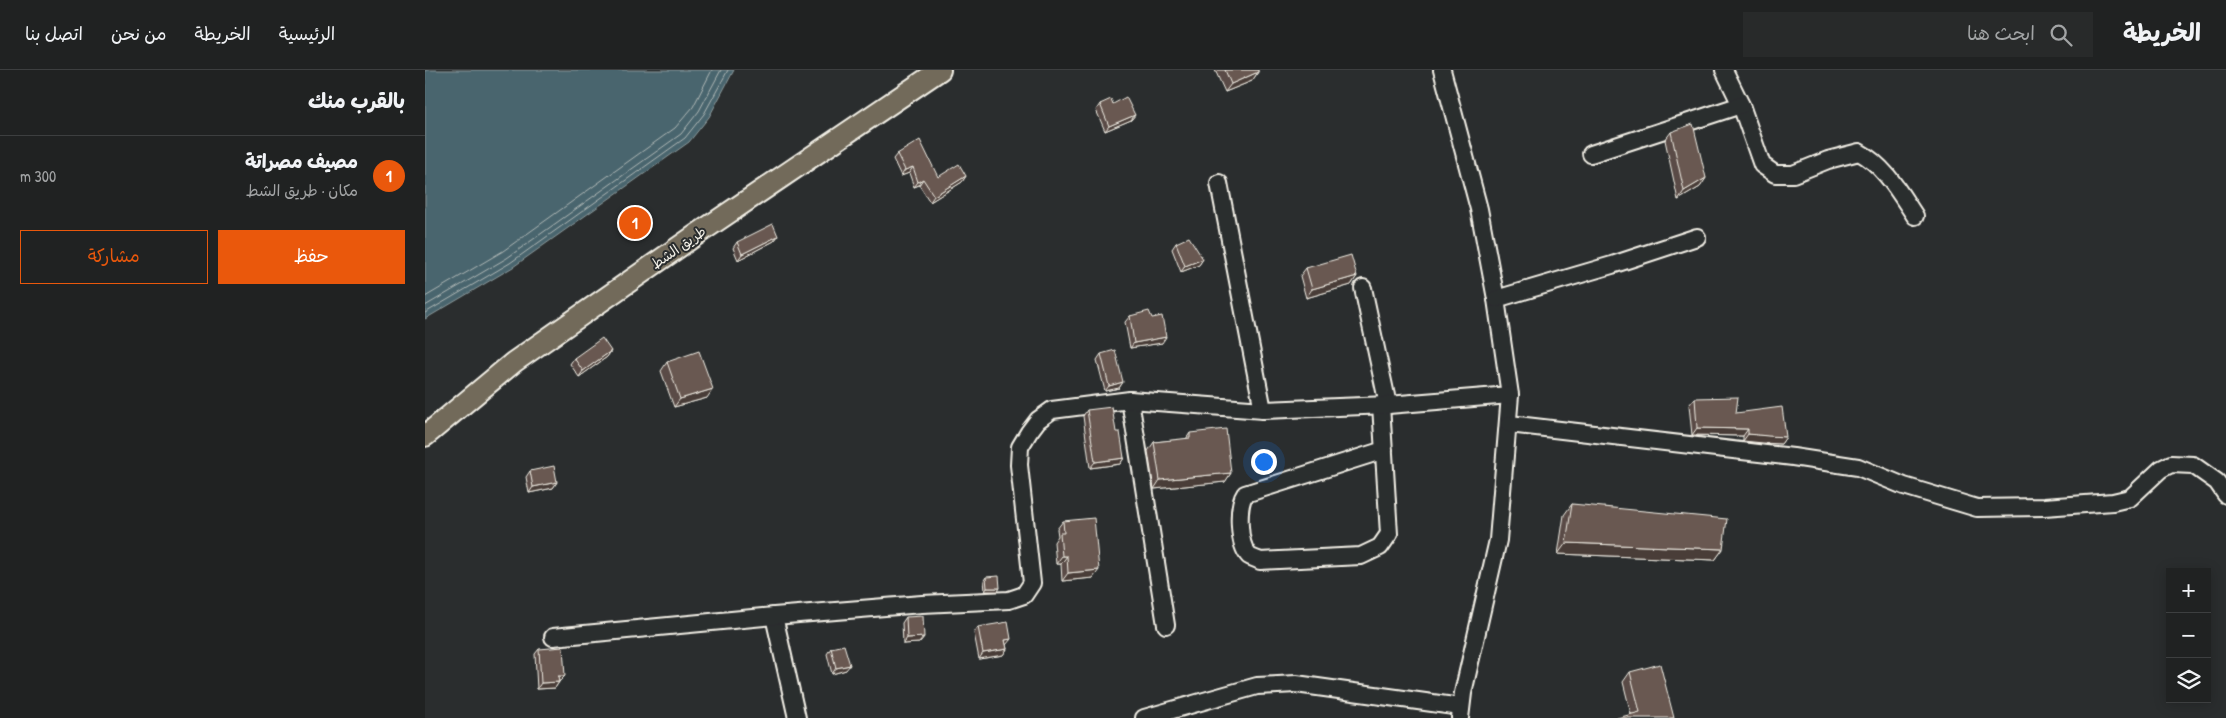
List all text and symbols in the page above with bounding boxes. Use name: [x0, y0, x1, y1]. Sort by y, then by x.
search box: [1743, 12, 2093, 57]
text: الخريطة: [2123, 16, 2201, 48]
text: ابحث هنا: [1967, 20, 2035, 46]
text: اتصل بنا: [25, 21, 83, 46]
text: من نحن: [111, 21, 167, 46]
text: الخريطة: [195, 21, 251, 46]
text: الرئيسية: [279, 21, 335, 46]
icon: search: [2047, 21, 2075, 49]
text: بالقرب منك: [308, 86, 405, 115]
text: مصيف مصراتة: [245, 148, 358, 174]
text: 300 m: [20, 165, 56, 187]
text: 1: [386, 165, 392, 187]
text: مكان · طريق الشط: [246, 179, 358, 201]
pin: 1: [619, 204, 651, 242]
street label: طريق الشط: [647, 221, 709, 273]
button: مشاركة: [20, 230, 208, 284]
button: حفظ: [218, 230, 405, 284]
your location: [1251, 449, 1277, 475]
map controls: [2166, 568, 2211, 703]
button: +: [2166, 568, 2211, 613]
button: −: [2166, 613, 2211, 658]
button: layers: [2166, 658, 2211, 703]

